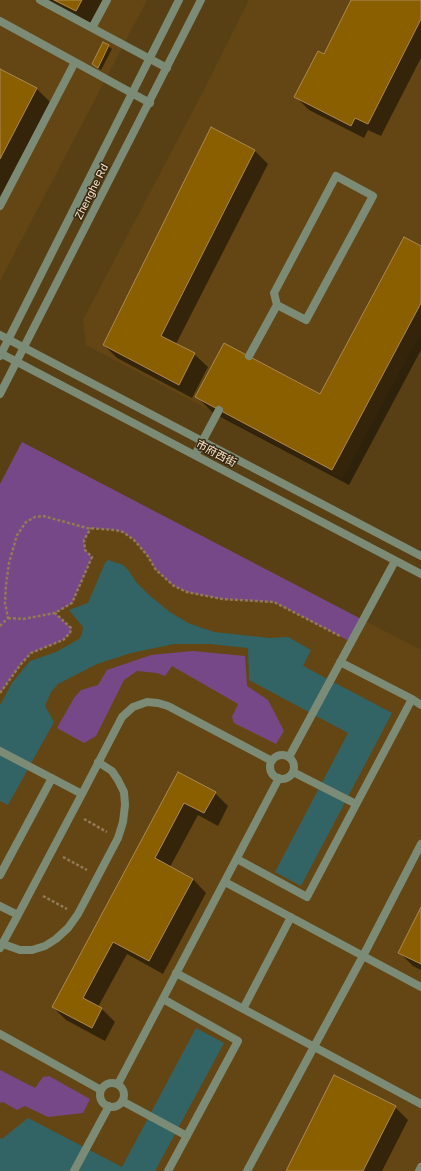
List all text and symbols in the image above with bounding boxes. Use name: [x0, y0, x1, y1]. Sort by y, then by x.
street label: Zhenghe Rd: [72, 162, 112, 222]
street label: 市府西街: [193, 438, 239, 470]

